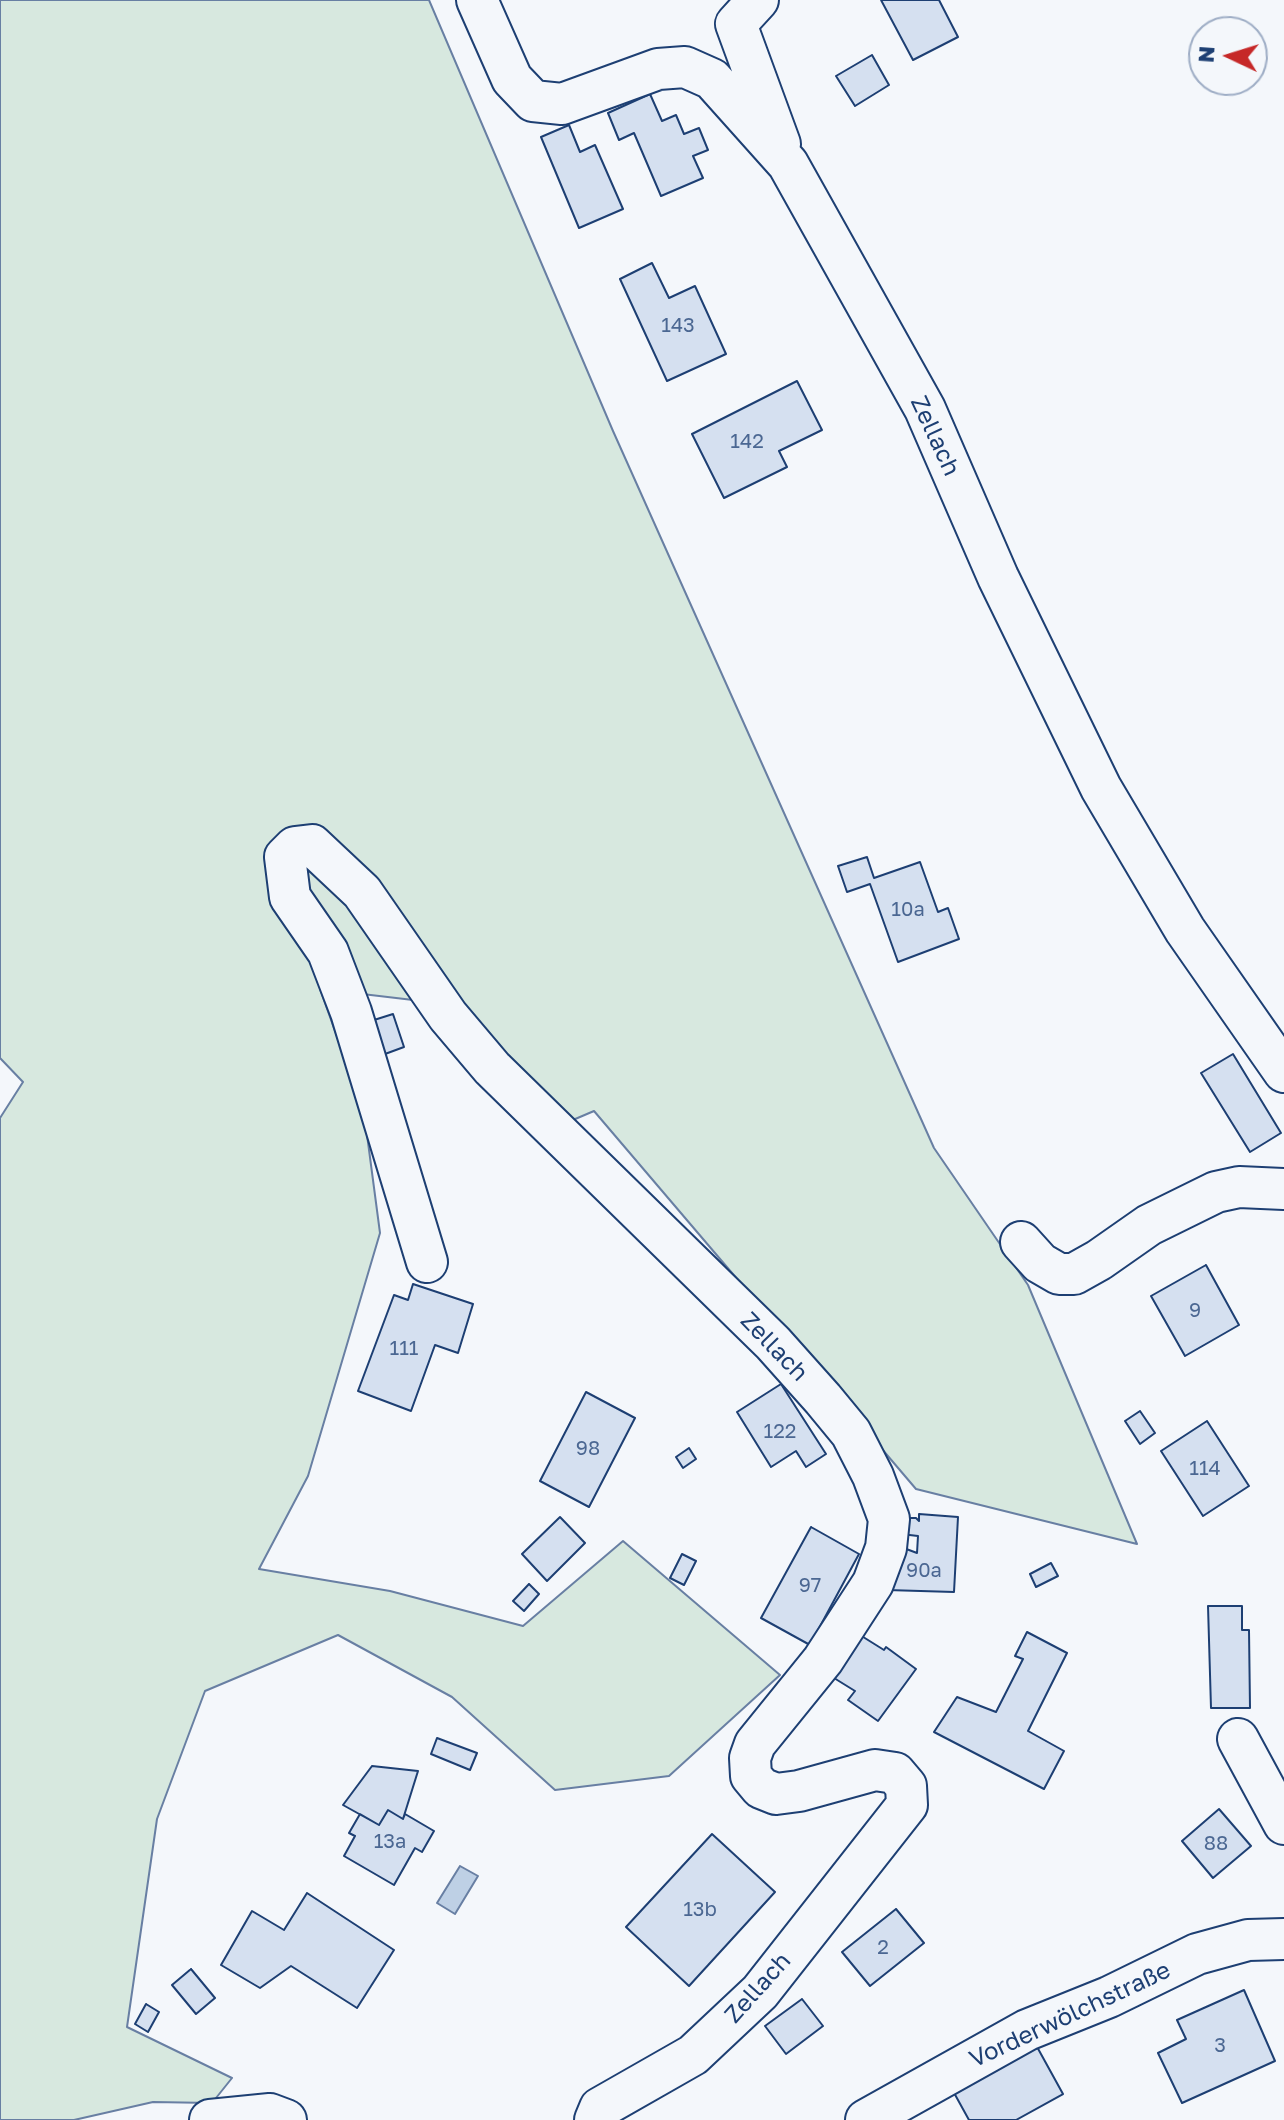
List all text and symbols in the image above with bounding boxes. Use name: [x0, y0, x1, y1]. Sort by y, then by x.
north arrow: [1188, 16, 1268, 96]
text: N: [1192, 45, 1220, 64]
house number: 143: [661, 314, 695, 338]
street label: Zellach: [904, 392, 966, 480]
house number: 142: [730, 430, 764, 454]
house number: 10a: [891, 898, 925, 922]
house number: 9: [1189, 1299, 1201, 1323]
street label: Zellach: [734, 1307, 814, 1387]
house number: 111: [389, 1337, 419, 1361]
house number: 122: [764, 1420, 796, 1444]
house number: 98: [576, 1437, 600, 1461]
house number: 114: [1189, 1457, 1221, 1481]
house number: 90a: [906, 1559, 942, 1583]
house number: 97: [799, 1574, 821, 1598]
house number: 13a: [374, 1830, 406, 1854]
house number: 88: [1204, 1832, 1228, 1856]
house number: 13b: [683, 1898, 717, 1922]
house number: 2: [877, 1936, 889, 1960]
street label: Zellach: [719, 1947, 797, 2029]
street label: Vorderwölchstraße: [965, 1956, 1175, 2074]
house number: 3: [1214, 2034, 1226, 2058]

